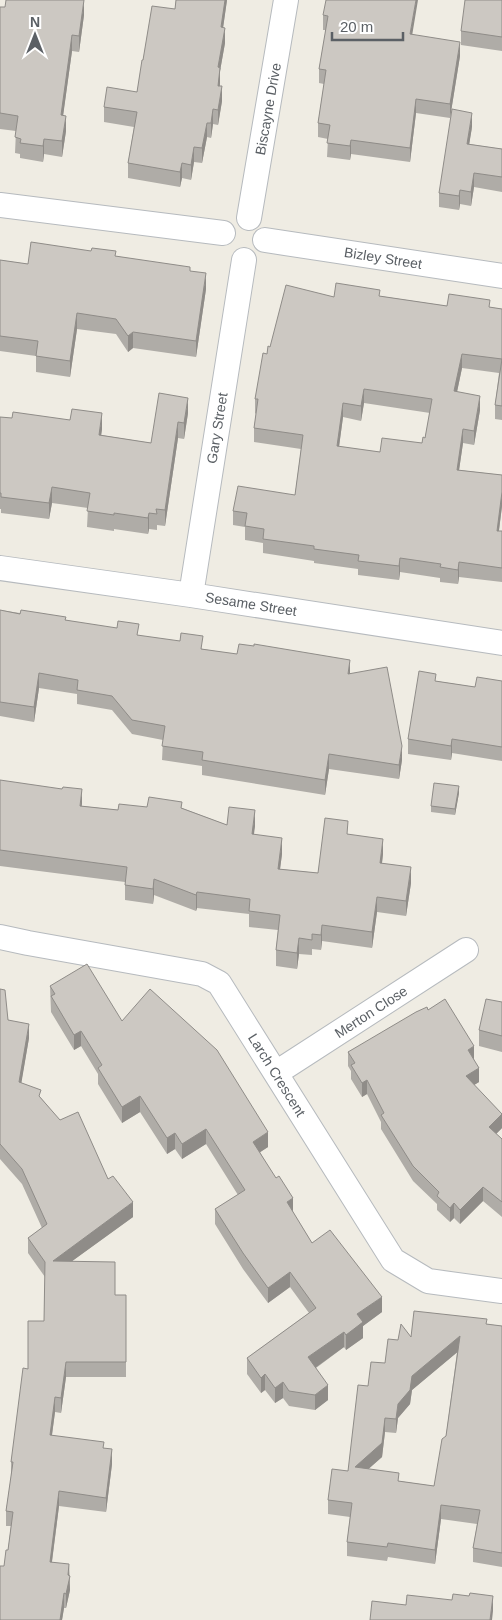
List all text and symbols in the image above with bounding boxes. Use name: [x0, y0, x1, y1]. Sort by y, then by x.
north arrow: [10, 10, 60, 60]
scale bar: [332, 10, 403, 42]
text: N: [30, 14, 40, 30]
text: 20 m: [340, 18, 373, 35]
street label: Biscayne Drive: [252, 61, 284, 156]
street label: Bizley Street: [343, 244, 423, 272]
street label: Gary Street: [203, 391, 231, 465]
street label: Sesame Street: [204, 589, 298, 619]
street label: Merton Close: [332, 983, 410, 1041]
street label: Larch Crescent: [245, 1031, 309, 1120]

